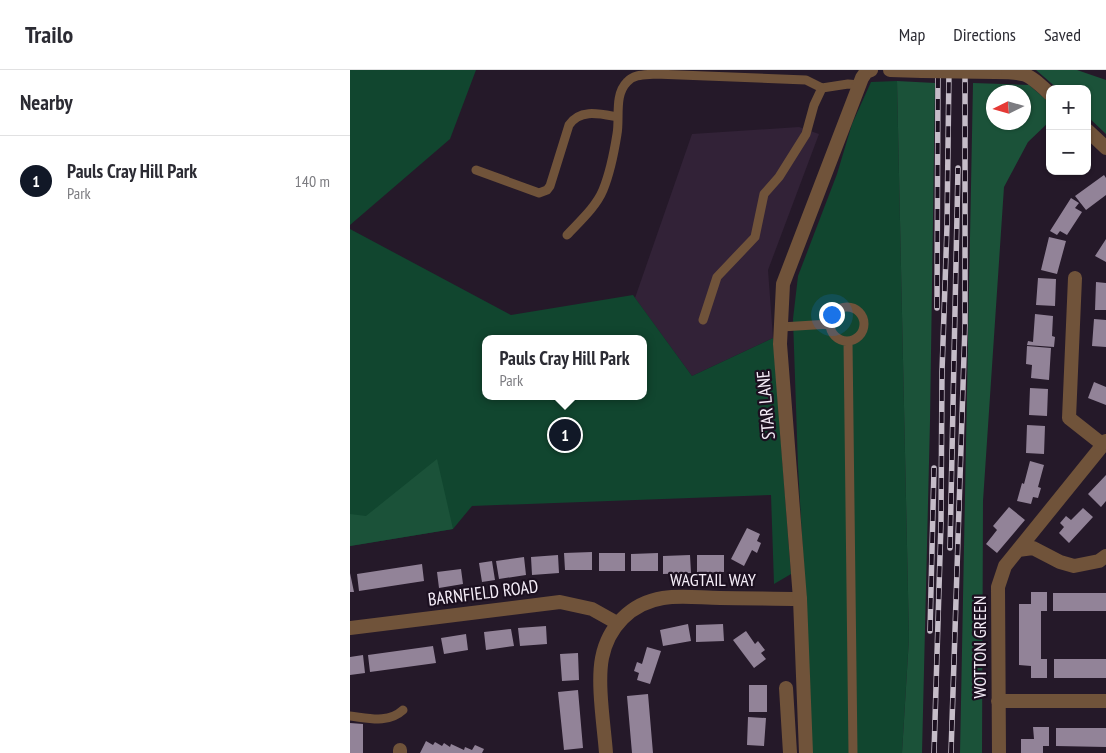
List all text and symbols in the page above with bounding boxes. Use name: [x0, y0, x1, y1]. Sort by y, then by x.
text: Trailo: [25, 19, 73, 50]
text: Map: [899, 23, 925, 46]
text: Directions: [953, 23, 1016, 46]
text: Saved: [1044, 23, 1081, 46]
north arrow: [986, 85, 1031, 130]
map controls: [1046, 85, 1091, 175]
button: +: [1046, 85, 1091, 130]
text: Nearby: [20, 89, 73, 116]
button: −: [1046, 130, 1091, 175]
text: Pauls Cray Hill Park: [67, 159, 197, 183]
text: 1: [32, 171, 40, 191]
text: 140 m: [295, 171, 330, 191]
text: Park: [67, 183, 91, 203]
your location: [819, 302, 845, 328]
popup: [482, 335, 647, 400]
text: Pauls Cray Hill Park: [499, 346, 630, 370]
text: Park: [499, 370, 523, 390]
street label: STAR LANE: [751, 370, 780, 441]
pin: 1: [549, 416, 581, 454]
street label: WAGTAIL WAY: [670, 568, 757, 591]
street label: BARNFIELD ROAD: [426, 574, 539, 611]
street label: WOTTON GREEN: [968, 596, 991, 698]

